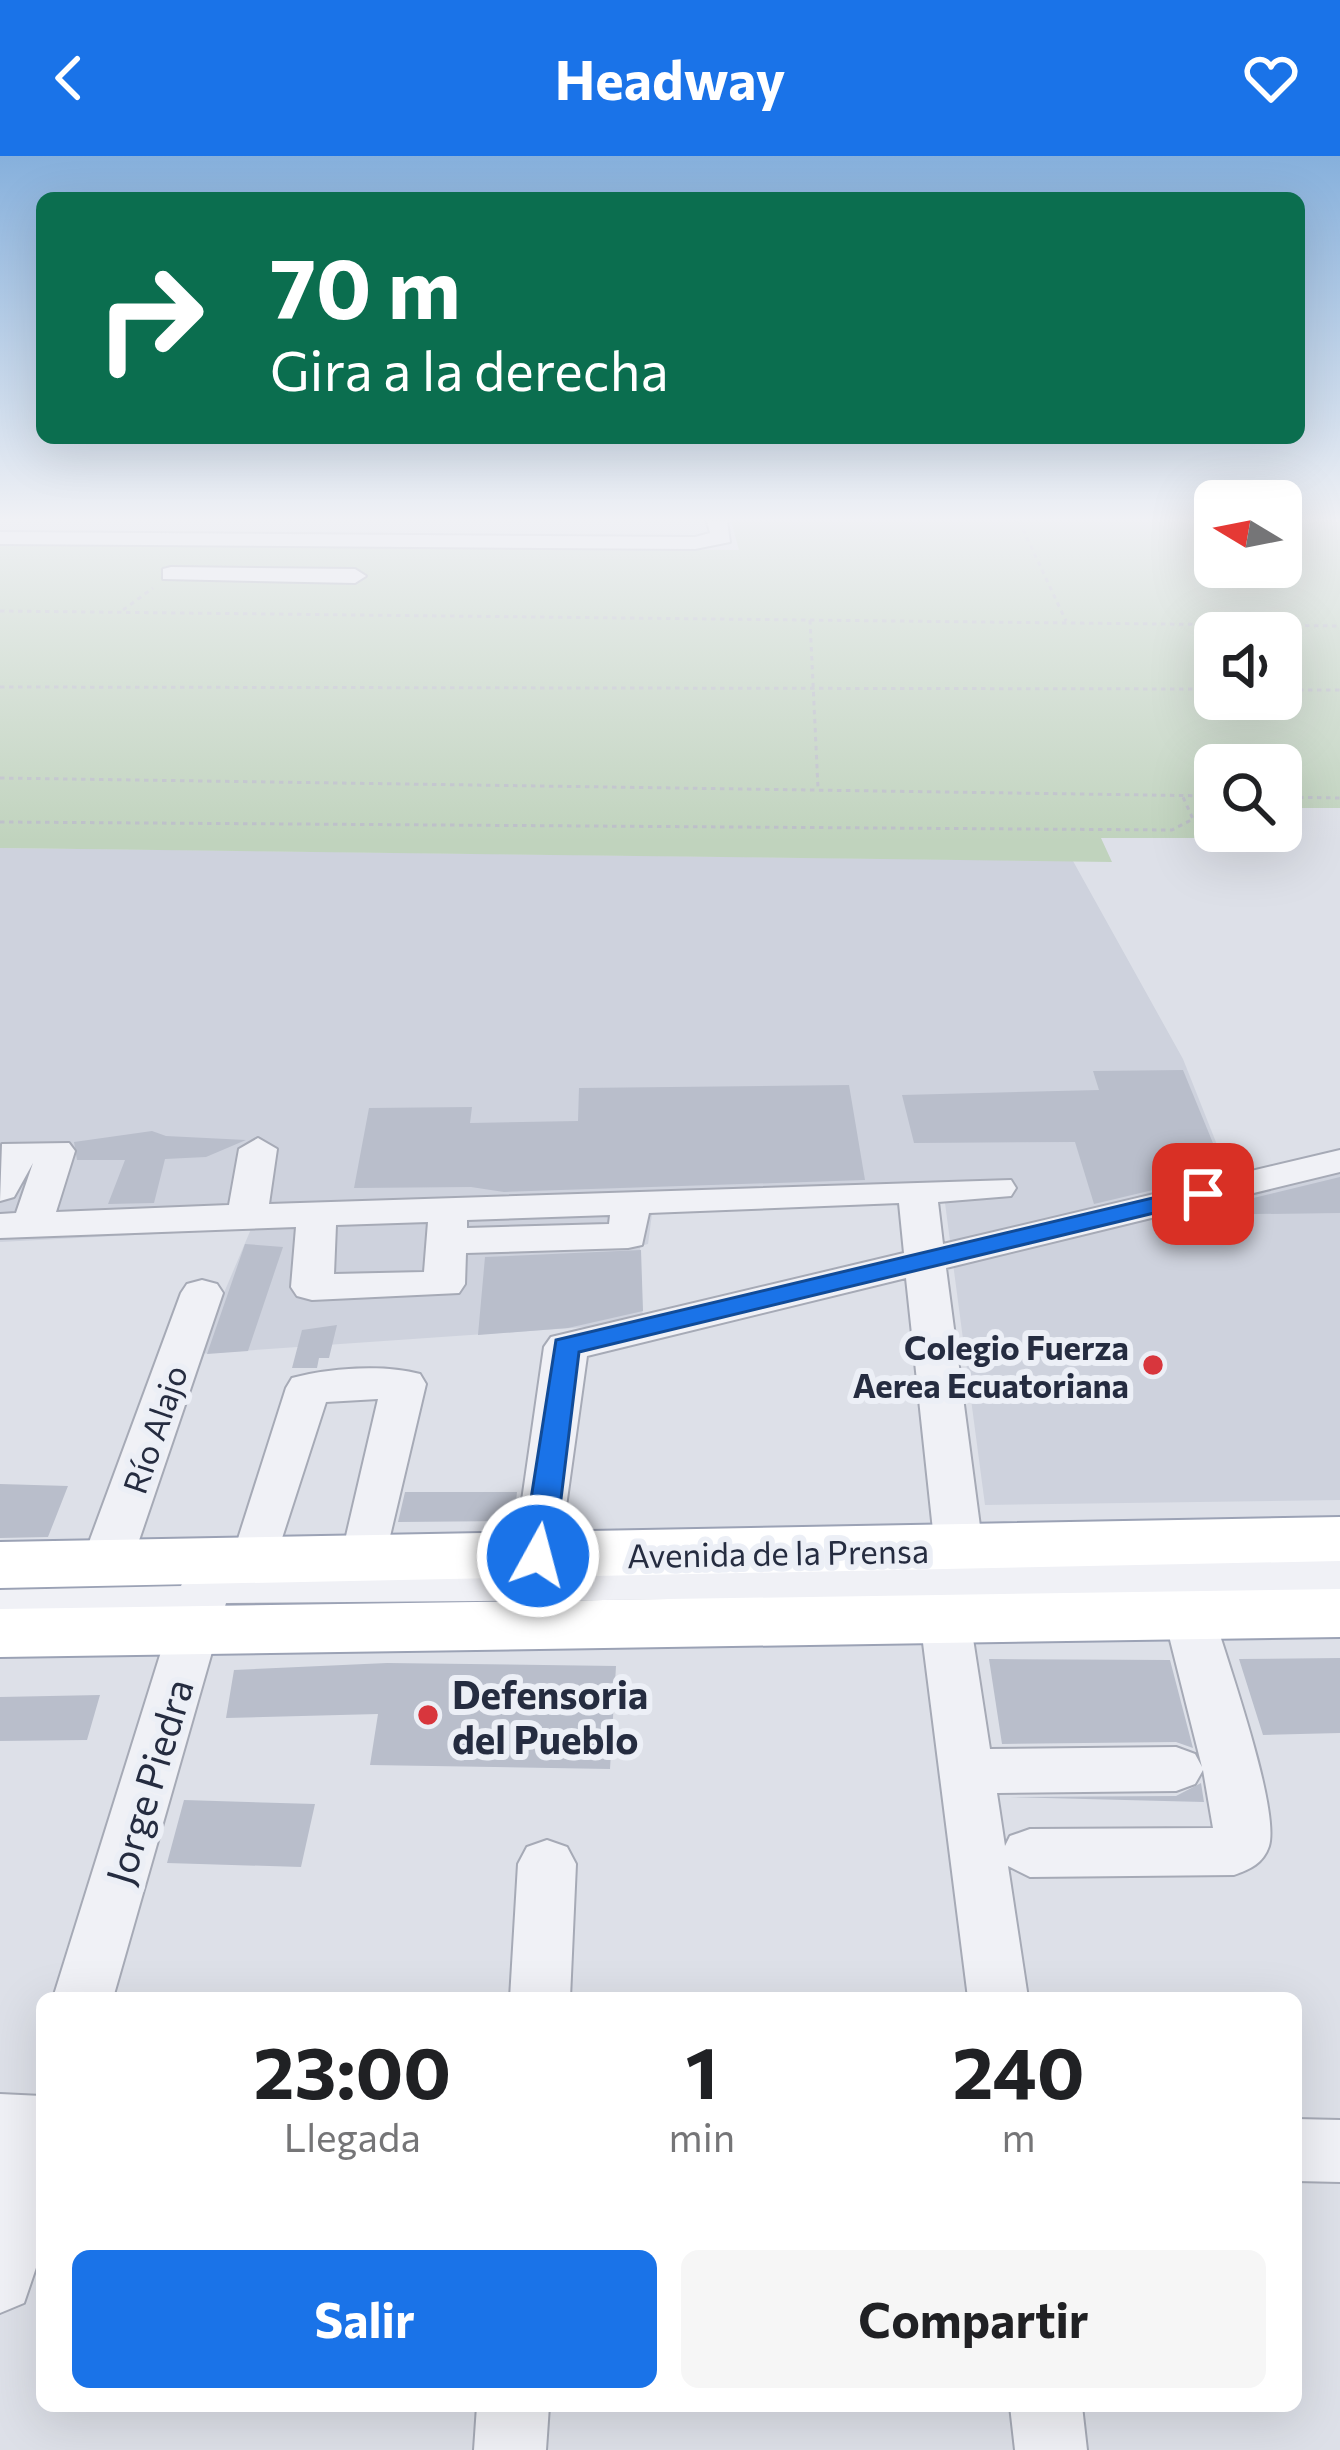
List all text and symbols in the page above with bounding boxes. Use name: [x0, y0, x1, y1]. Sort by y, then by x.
icon: back: [36, 45, 102, 111]
text: Headway: [555, 45, 785, 111]
icon: heart: [1238, 45, 1304, 111]
text: 70 m: [270, 234, 461, 336]
icon: right: [72, 240, 228, 396]
text: Gira a la derecha: [270, 336, 669, 402]
north arrow: [1194, 480, 1302, 588]
map controls: [1194, 480, 1302, 852]
button: sound: [1194, 612, 1302, 720]
button: search: [1194, 744, 1302, 852]
pin: [1152, 1143, 1254, 1245]
icon: arrive: [1170, 1161, 1236, 1227]
place label: Colegio Fuerza Aerea Ecuatoriana: [852, 1326, 1129, 1405]
marker: Colegio Fuerza Aerea Ecuatoriana: [1140, 1352, 1166, 1378]
street label: Río Alajo: [113, 1359, 195, 1499]
position arrow: [475, 1493, 601, 1619]
street label: Avenida de la Prensa: [627, 1529, 929, 1575]
place label: Defensoria del Pueblo: [452, 1669, 648, 1762]
street label: Jorge Piedra: [94, 1673, 202, 1889]
marker: Defensoria del Pueblo: [415, 1702, 441, 1728]
text: 23:00: [253, 2026, 451, 2114]
text: 1: [686, 2026, 718, 2114]
text: 240: [953, 2026, 1085, 2114]
text: Llegada: [284, 2112, 421, 2160]
text: min: [669, 2112, 735, 2160]
text: m: [1001, 2112, 1036, 2160]
button: Salir: [72, 2250, 657, 2388]
button: Compartir: [681, 2250, 1266, 2388]

